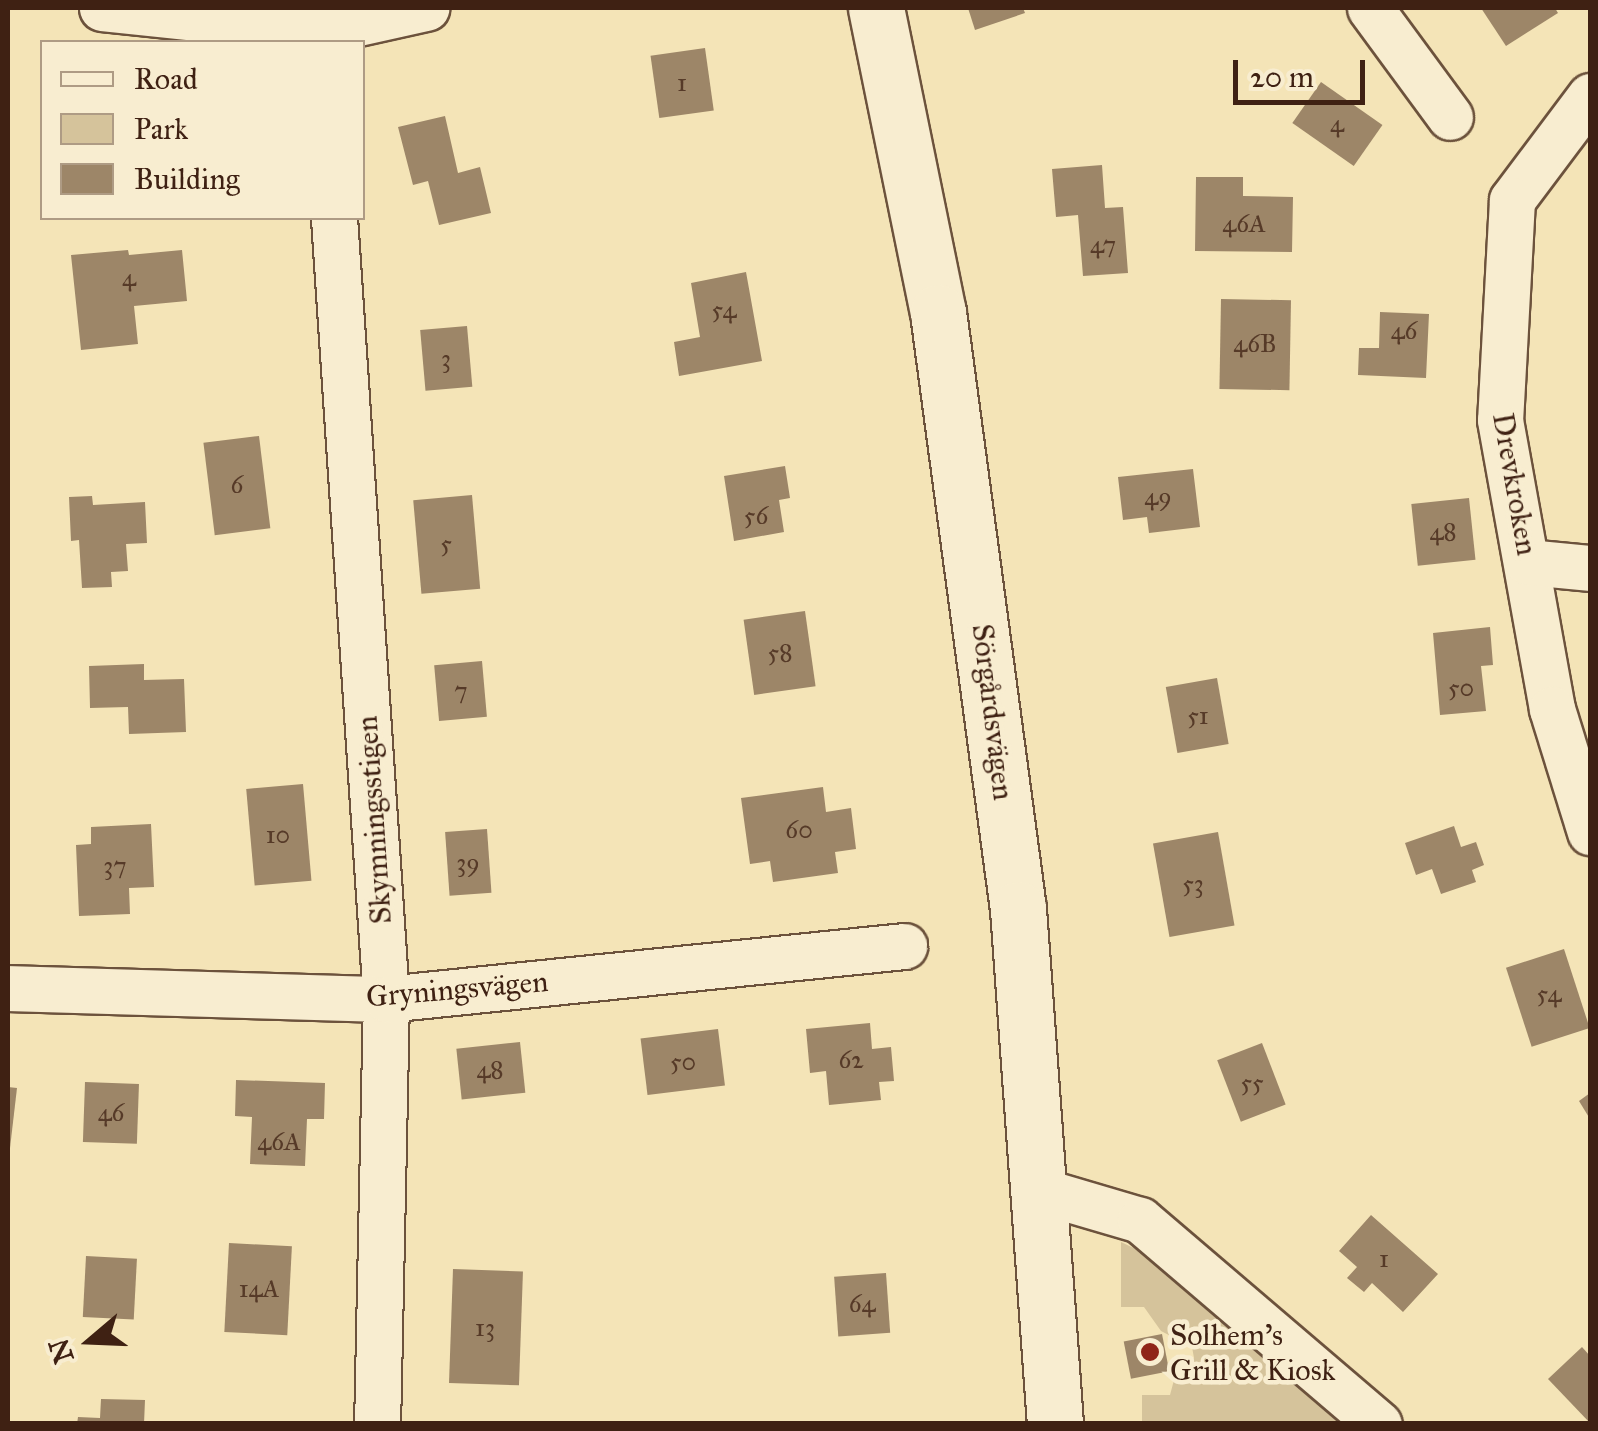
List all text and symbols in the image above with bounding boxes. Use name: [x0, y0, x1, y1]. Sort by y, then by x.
legend: [40, 40, 365, 220]
scale bar: [1238, 40, 1370, 102]
text: 20 m: [1250, 59, 1314, 95]
text: Road: [134, 61, 198, 97]
house number: 1: [677, 68, 687, 98]
house number: 4: [1330, 109, 1344, 139]
text: Park: [134, 111, 188, 147]
text: Building: [134, 161, 240, 197]
house number: 46A: [1222, 209, 1266, 239]
house number: 47: [1090, 230, 1116, 260]
house number: 4: [122, 263, 136, 293]
house number: 54: [712, 295, 736, 325]
house number: 46: [1391, 316, 1417, 346]
house number: 46B: [1233, 329, 1277, 359]
house number: 3: [441, 344, 451, 374]
street label: Drevkroken: [1485, 410, 1545, 558]
house number: 6: [231, 470, 243, 500]
house number: 49: [1144, 482, 1172, 512]
house number: 56: [744, 501, 768, 531]
house number: 48: [1429, 517, 1457, 547]
house number: 5: [440, 529, 452, 559]
street label: Sörgårdsvägen: [964, 622, 1022, 802]
house number: 58: [768, 638, 792, 668]
house number: 50: [1448, 673, 1474, 703]
house number: 7: [454, 676, 468, 706]
house number: 51: [1187, 701, 1209, 731]
street label: Skymningsstigen: [349, 715, 399, 925]
house number: 60: [785, 815, 813, 845]
house number: 10: [266, 820, 290, 850]
house number: 39: [456, 848, 480, 878]
house number: 37: [103, 851, 127, 881]
house number: 53: [1182, 869, 1204, 899]
street label: Gryningsvägen: [364, 963, 550, 1015]
house number: 54: [1537, 979, 1561, 1009]
house number: 62: [838, 1045, 864, 1075]
house number: 50: [670, 1047, 696, 1077]
house number: 48: [476, 1055, 504, 1085]
house number: 55: [1240, 1068, 1264, 1098]
house number: 46: [98, 1098, 124, 1128]
house number: 46A: [257, 1127, 301, 1157]
house number: 1: [1379, 1244, 1389, 1274]
house number: 14A: [239, 1274, 279, 1304]
house number: 64: [849, 1289, 875, 1319]
north arrow: [40, 1291, 140, 1391]
house number: 13: [475, 1313, 495, 1343]
place label: Solhem's Grill & Kiosk: [1170, 1317, 1335, 1388]
text: N: [41, 1334, 82, 1368]
marker: Solhem's Grill & Kiosk: [1139, 1341, 1161, 1363]

